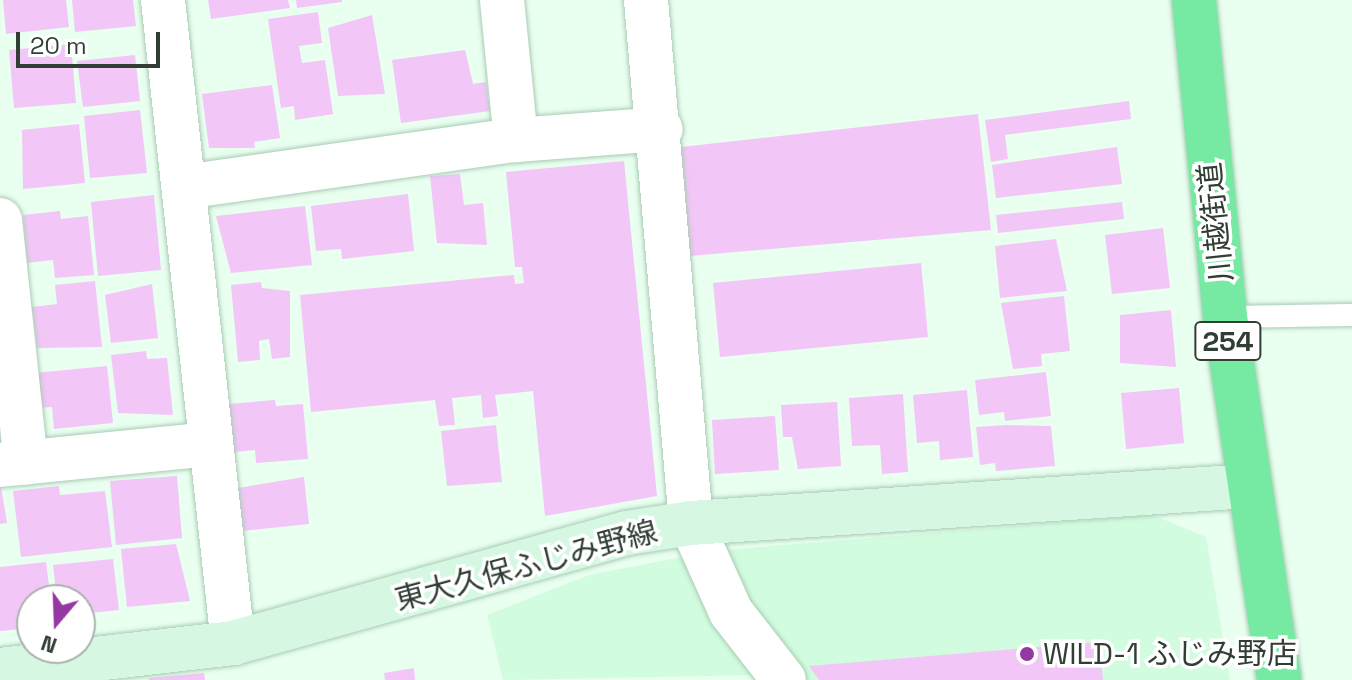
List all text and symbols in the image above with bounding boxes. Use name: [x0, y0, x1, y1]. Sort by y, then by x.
scale bar: [20, 16, 164, 66]
text: 20 m: [30, 30, 87, 61]
street label: 川越街道: [1192, 160, 1240, 284]
road number: 254: [1194, 317, 1262, 365]
street label: 東大久保ふじみ野線: [391, 514, 661, 618]
north arrow: [16, 584, 96, 664]
text: N: [37, 629, 60, 660]
place label: WILD-1 ふじみ野店: [1043, 636, 1297, 672]
marker: WILD-1 ふじみ野店: [1018, 645, 1036, 663]

